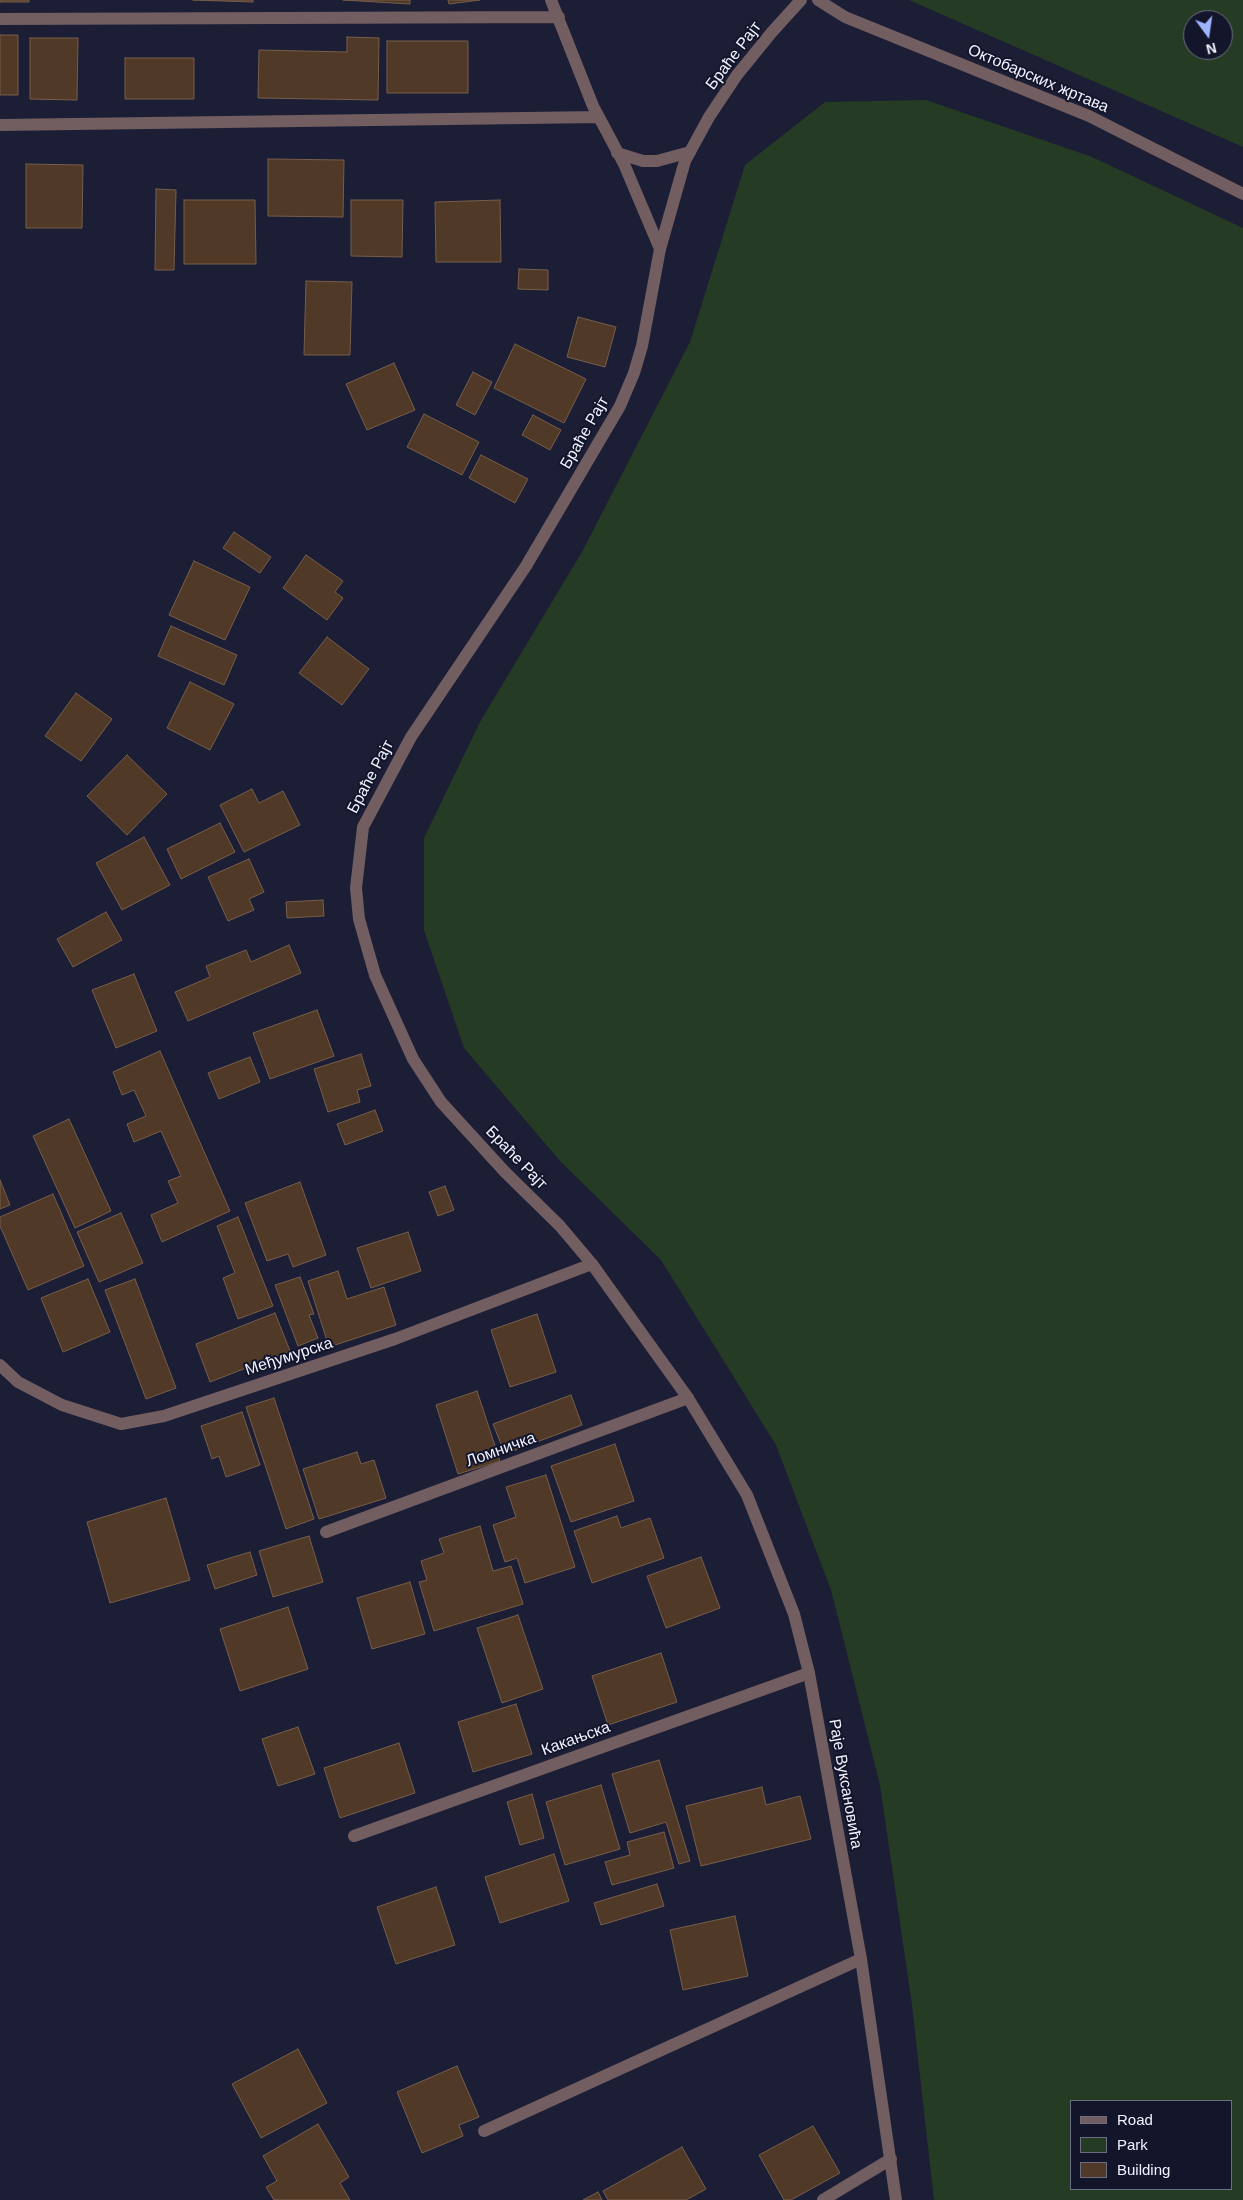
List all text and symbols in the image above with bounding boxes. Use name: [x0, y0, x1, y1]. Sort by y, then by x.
north arrow: [1183, 10, 1233, 60]
street label: Браће Рајт: [702, 18, 766, 94]
text: N: [1205, 40, 1218, 58]
street label: Октобарских жртава: [965, 41, 1111, 117]
street label: Браће Рајт: [557, 393, 613, 473]
street label: Браће Рајт: [344, 737, 398, 817]
street label: Браће Рајт: [481, 1122, 551, 1194]
street label: Међумурска: [243, 1334, 335, 1380]
street label: Ломничка: [464, 1429, 538, 1471]
street label: Какањска: [539, 1718, 613, 1760]
street label: Раје Вуксановића: [824, 1718, 866, 1850]
legend: [1070, 2100, 1233, 2190]
text: Road: [1117, 2111, 1153, 2128]
text: Park: [1117, 2136, 1148, 2153]
text: Building: [1117, 2161, 1170, 2178]

